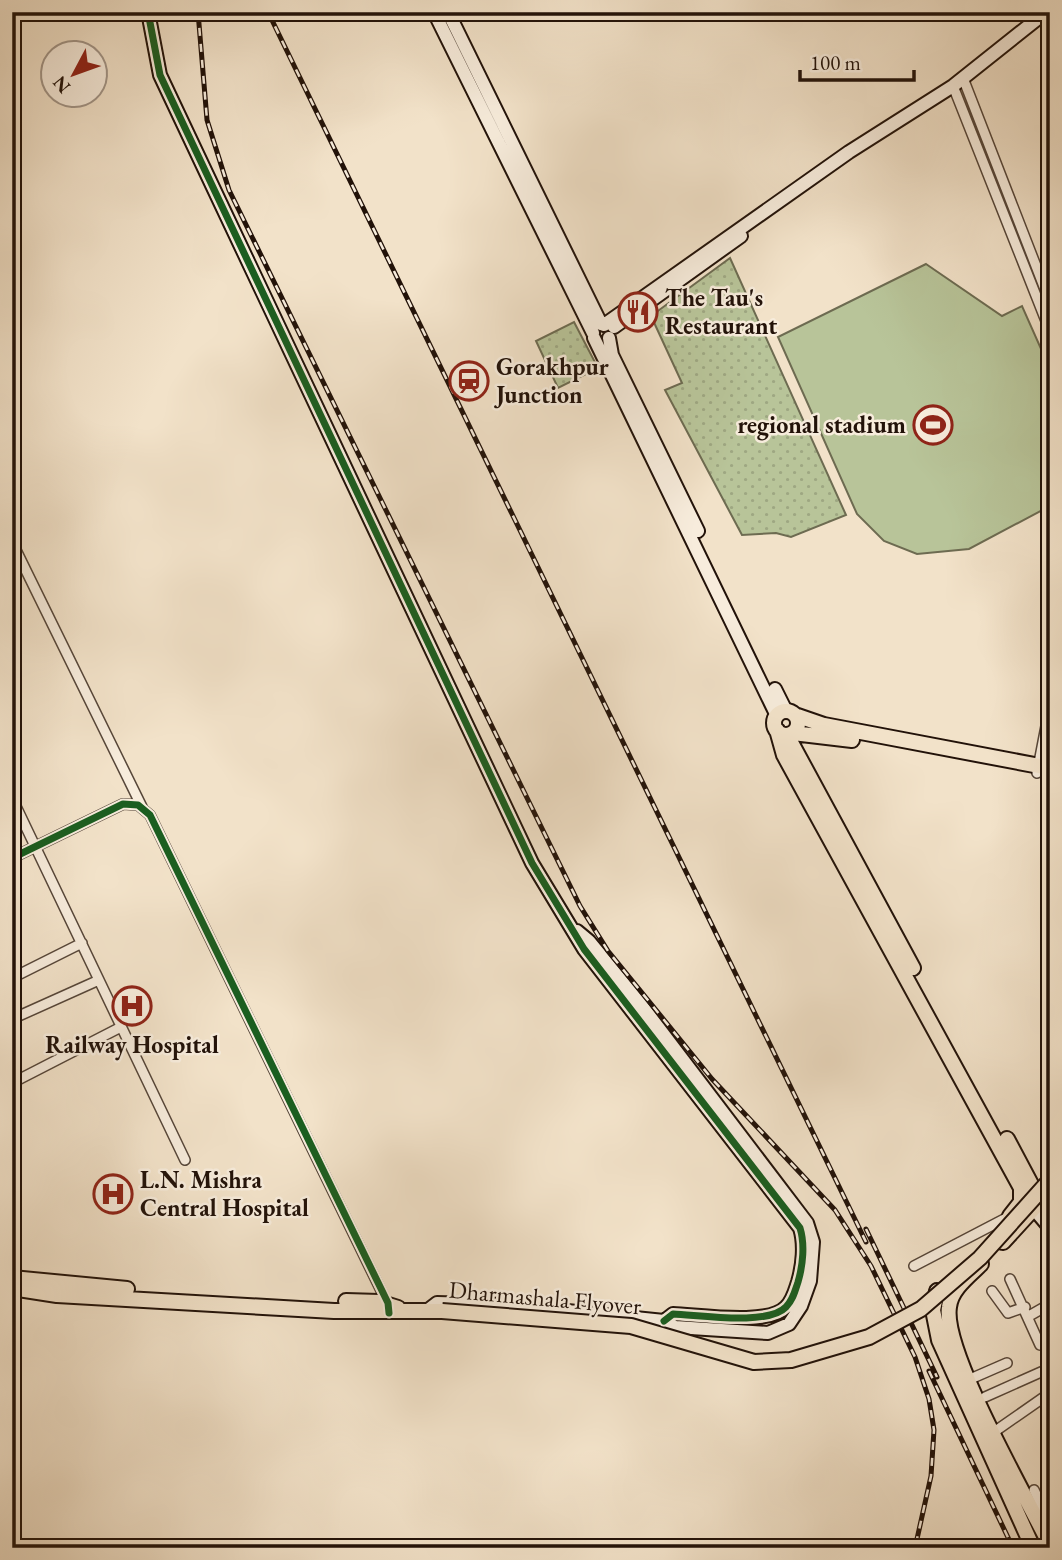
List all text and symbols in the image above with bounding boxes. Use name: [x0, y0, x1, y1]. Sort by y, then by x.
north arrow: [38, 38, 108, 108]
scale bar: [800, 38, 913, 82]
text: 100 m: [810, 49, 861, 76]
text: N: [47, 70, 76, 99]
place label: The Tau's Restaurant: [665, 282, 777, 341]
restaurant icon: The Tau's Restaurant: [617, 291, 659, 333]
place label: Gorakhpur Junction: [494, 351, 609, 410]
station icon: Gorakhpur Junction: [448, 360, 490, 402]
sports icon: regional stadium: [912, 404, 954, 446]
place label: regional stadium: [737, 409, 906, 441]
hospital icon: Railway Hospital: [111, 985, 153, 1027]
place label: Railway Hospital: [45, 1029, 219, 1061]
place label: L.N. Mishra Central Hospital: [140, 1164, 309, 1223]
hospital icon: L.N. Mishra Central Hospital: [92, 1173, 134, 1215]
street label: Dharmashala Flyover: [448, 1274, 642, 1321]

